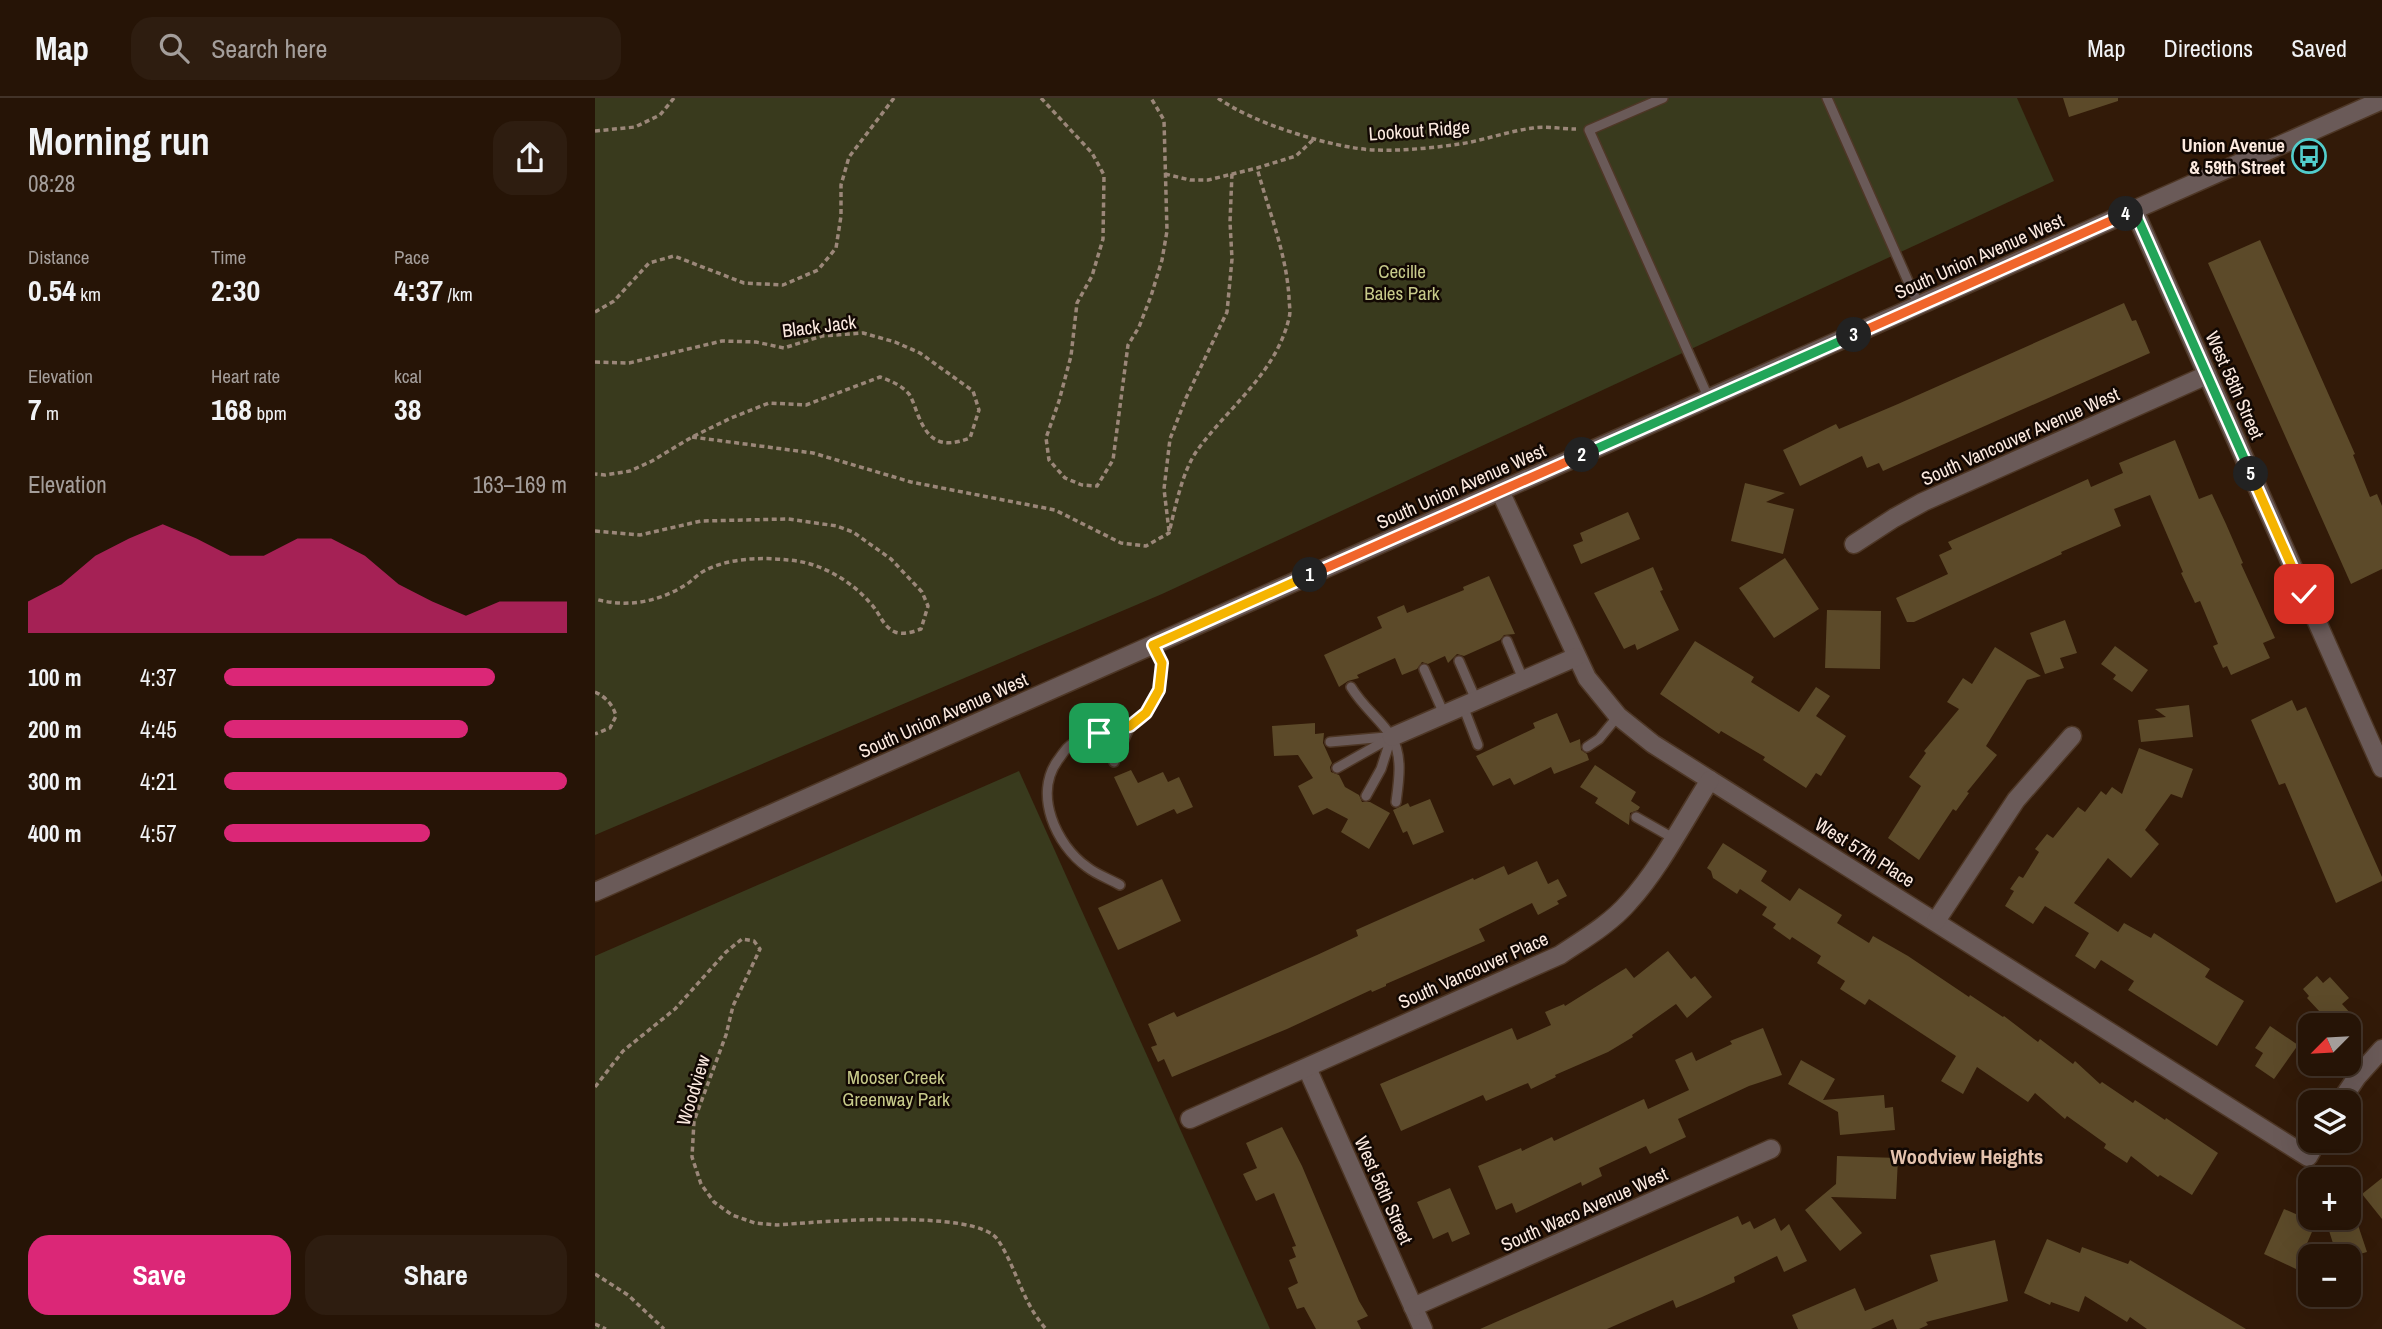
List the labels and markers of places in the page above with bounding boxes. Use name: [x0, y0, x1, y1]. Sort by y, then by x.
place label: Union Avenue & 59th Street: [2181, 132, 2285, 180]
bus stop icon: Union Avenue & 59th Street: [2290, 137, 2328, 175]
pin: 4: [2109, 197, 2143, 232]
pin: 3: [1837, 317, 1871, 352]
pin: 2: [1565, 438, 1599, 472]
pin: 5: [2233, 456, 2269, 492]
pin: 1: [1293, 558, 1327, 592]
pin: [2274, 564, 2334, 624]
pin: [1069, 703, 1129, 763]

